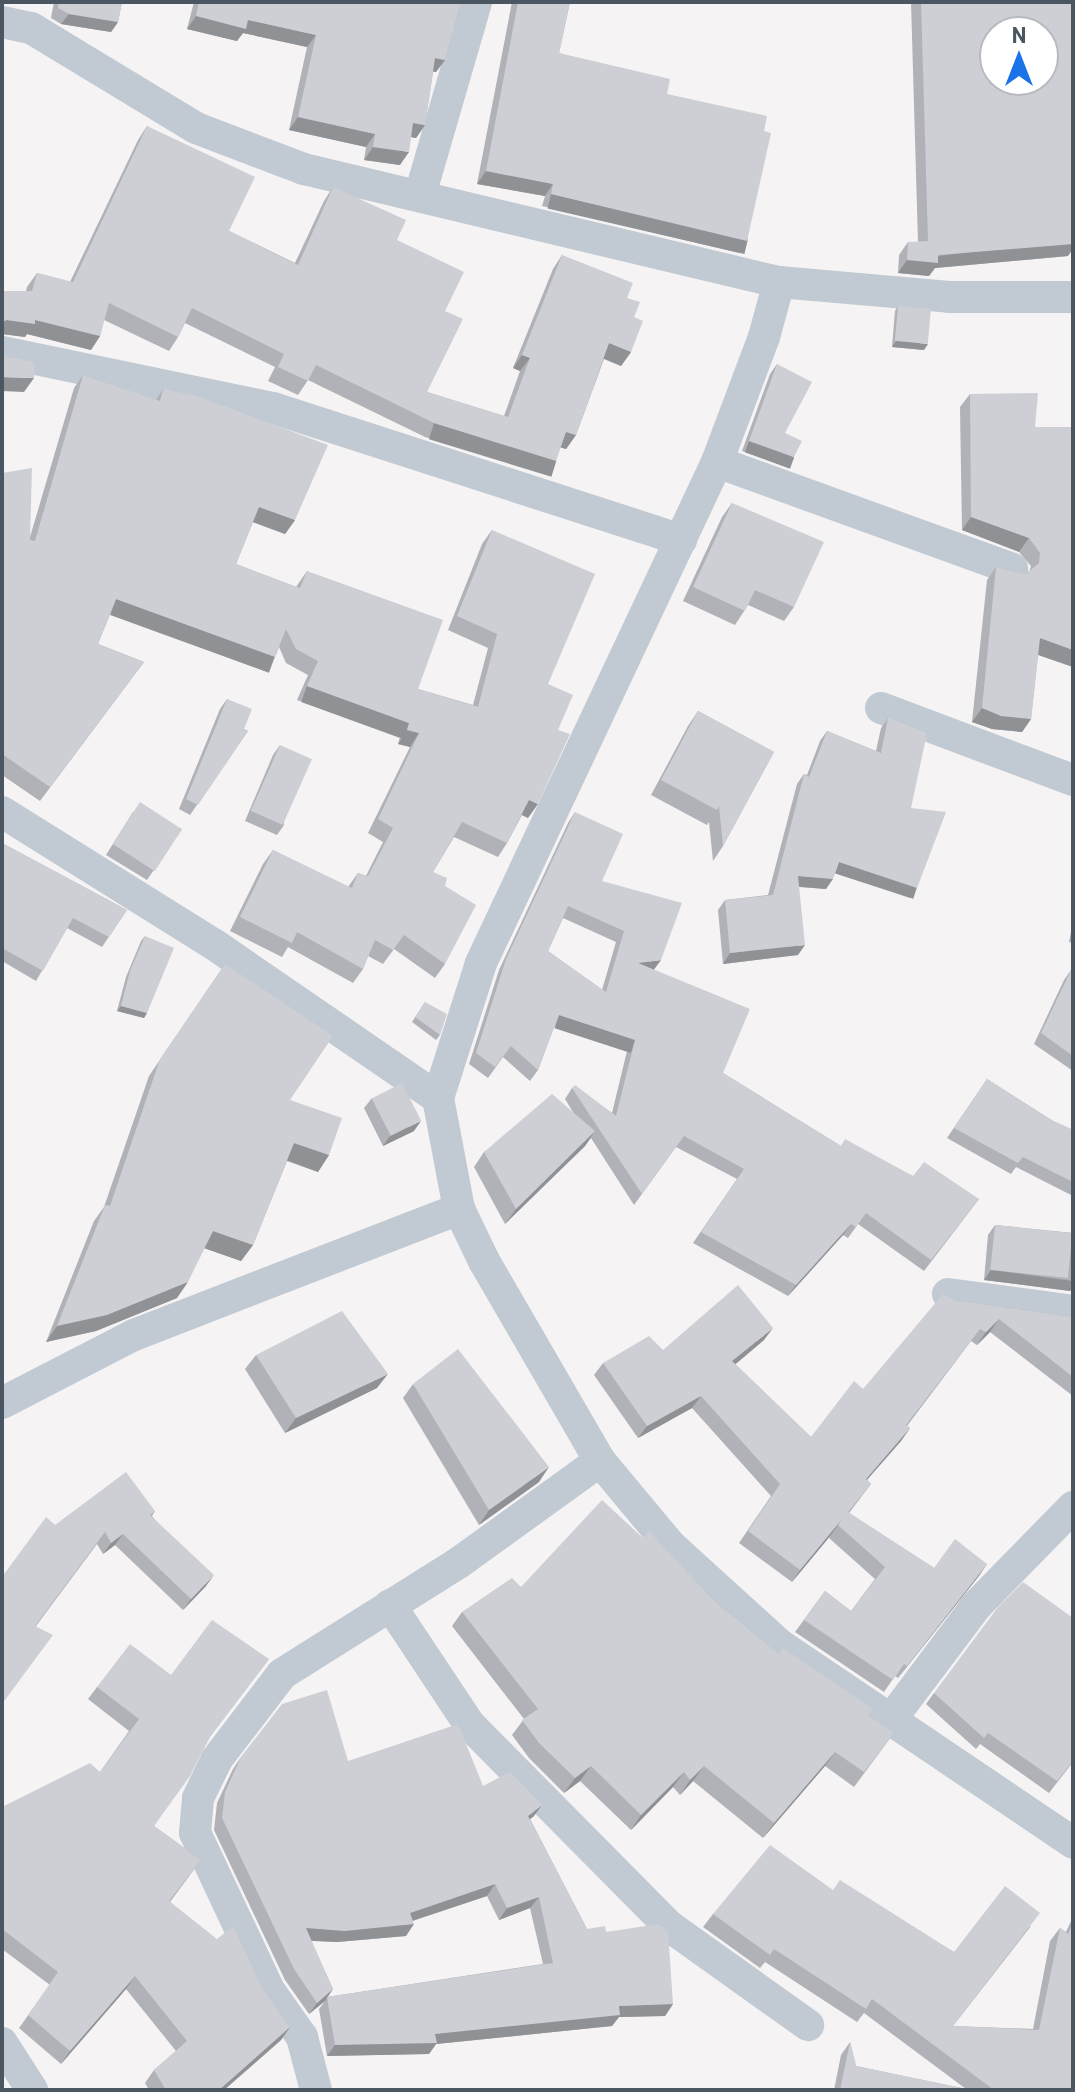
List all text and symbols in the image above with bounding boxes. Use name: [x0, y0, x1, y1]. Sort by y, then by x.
north arrow: [979, 16, 1059, 96]
text: N: [1012, 21, 1026, 47]

